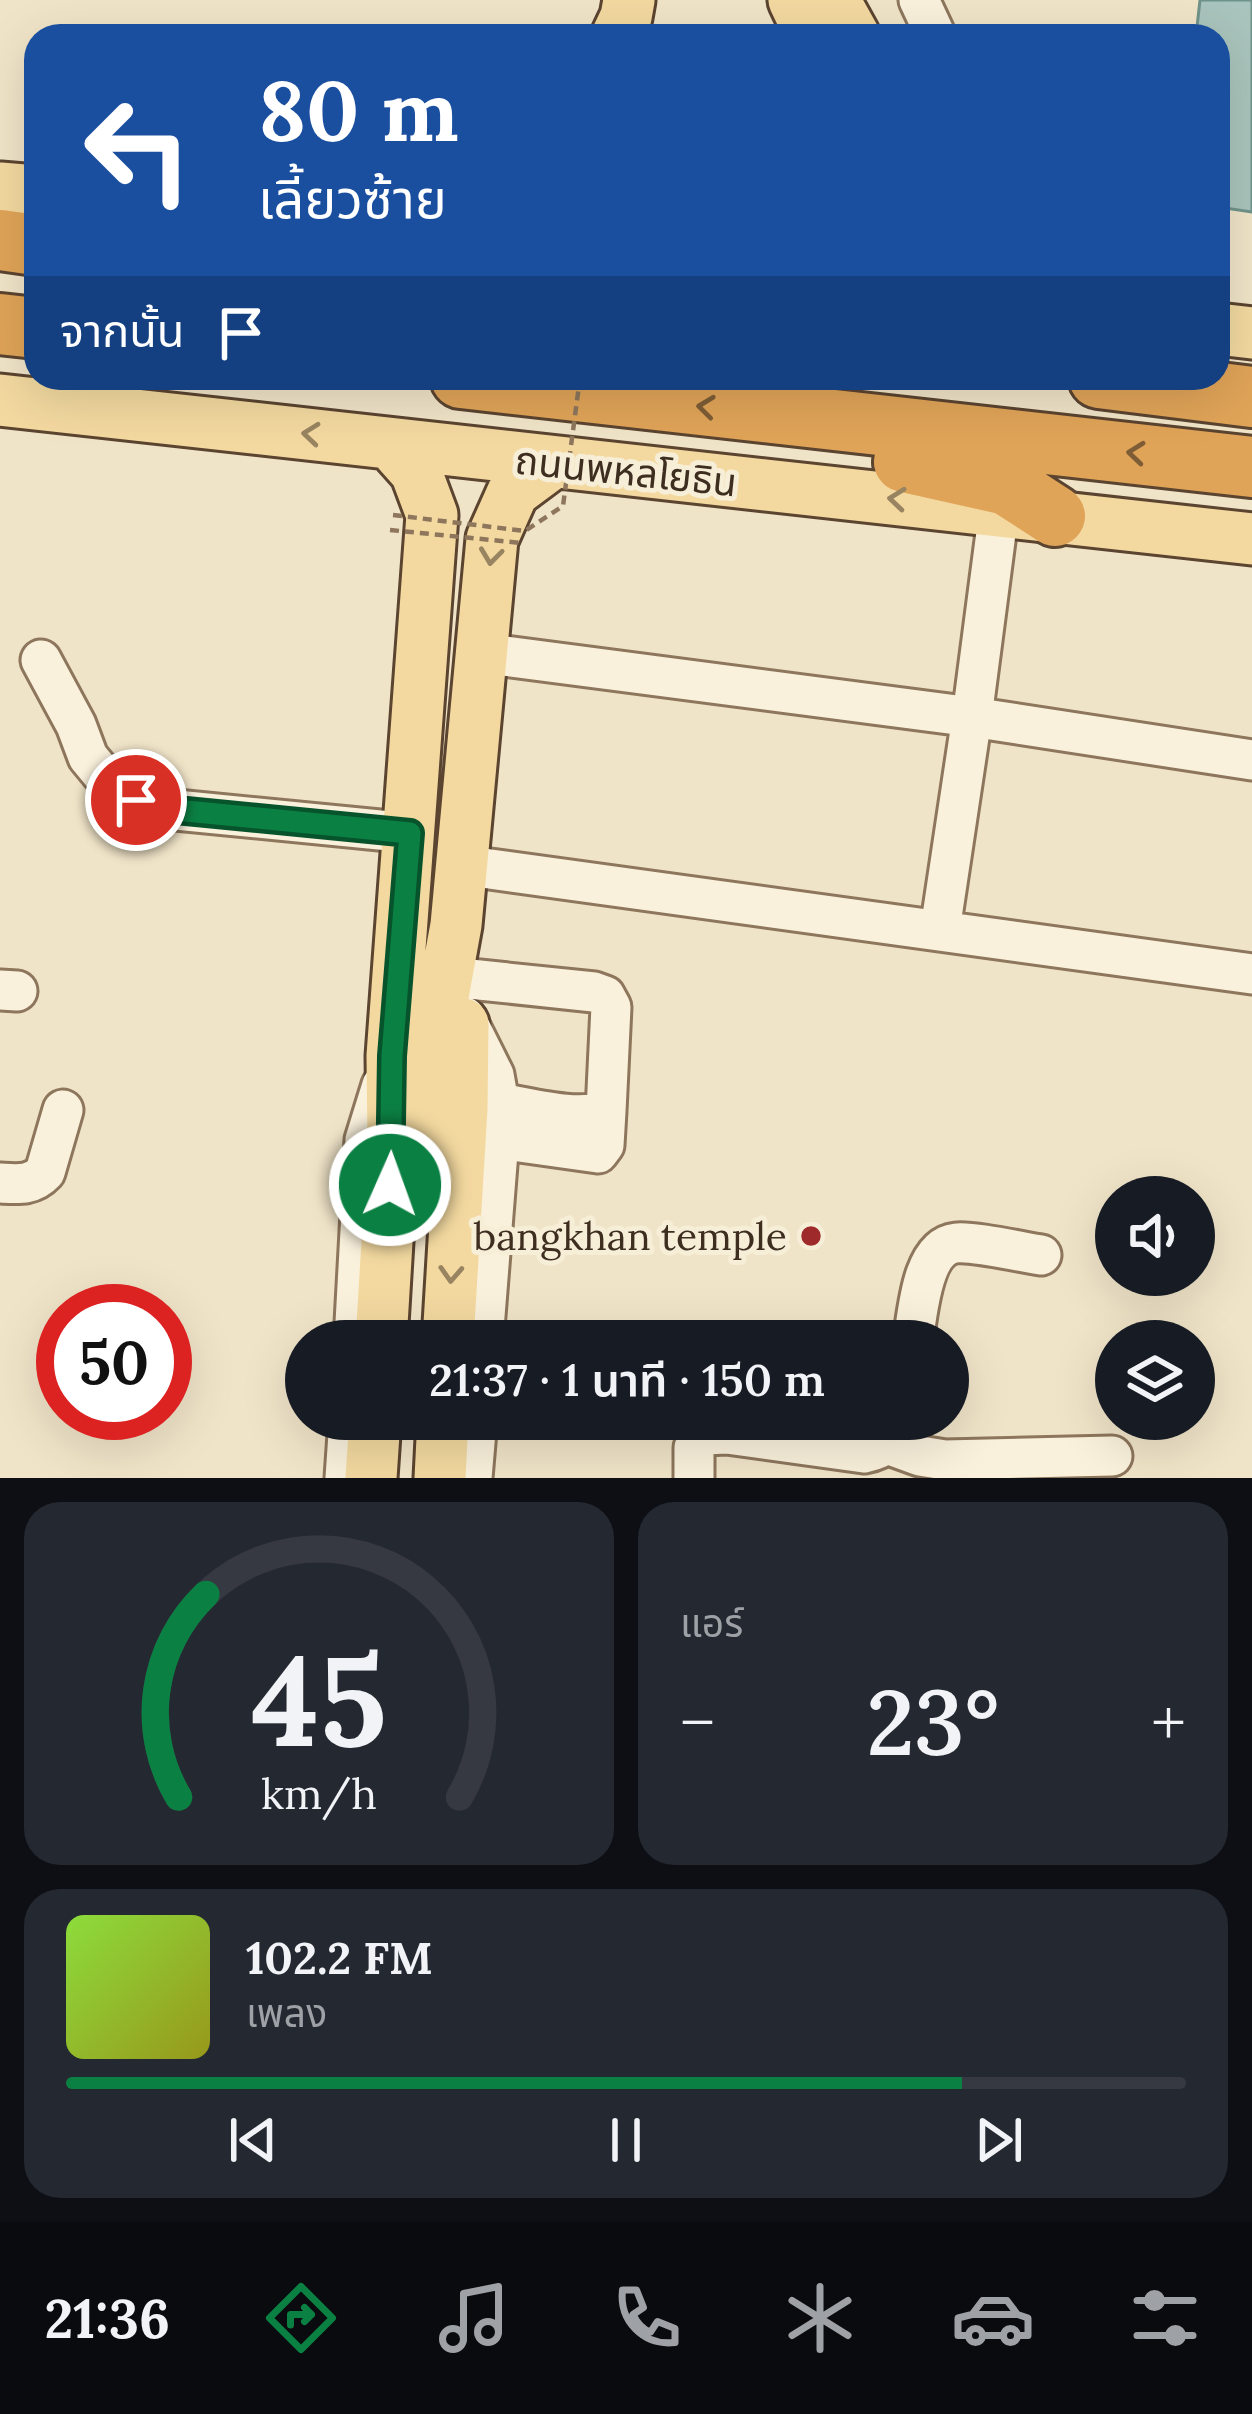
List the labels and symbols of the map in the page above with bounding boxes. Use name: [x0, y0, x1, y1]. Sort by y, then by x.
one-way arrow: [696, 394, 716, 420]
one-way arrow: [301, 422, 321, 448]
street label: ถนนพหลโยธิน: [513, 434, 739, 508]
one-way arrow: [1126, 441, 1146, 467]
one-way arrow: [887, 487, 906, 512]
one-way arrow: [479, 546, 505, 565]
pin: [85, 749, 187, 851]
position arrow: [327, 1122, 453, 1248]
place label: bangkhan temple: [474, 1211, 787, 1261]
marker: bangkhan temple: [798, 1223, 824, 1249]
one-way arrow: [439, 1265, 465, 1284]
speed limit sign: 50: [36, 1284, 192, 1440]

